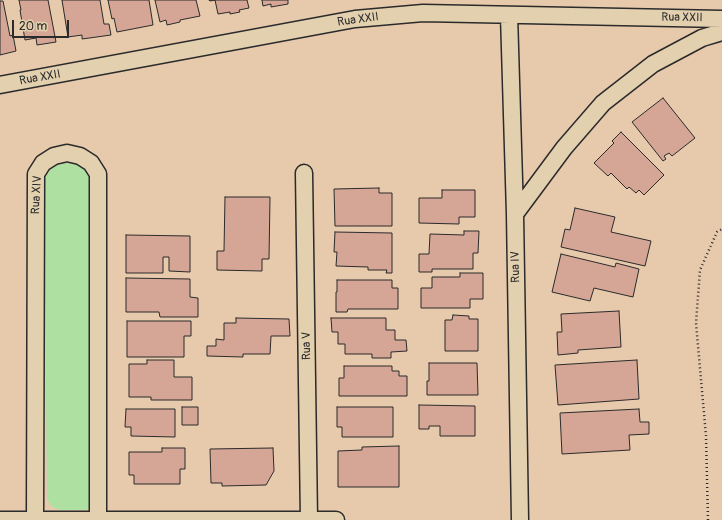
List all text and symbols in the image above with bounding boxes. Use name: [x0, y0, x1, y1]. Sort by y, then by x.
street label: Rua XXII: [336, 10, 380, 30]
street label: Rua XXII: [661, 10, 703, 26]
scale bar: [14, 12, 71, 38]
text: 20 m: [19, 19, 47, 34]
street label: Rua XXII: [18, 67, 62, 89]
street label: Rua XIV: [29, 175, 45, 215]
street label: Rua IV: [509, 251, 523, 283]
street label: Rua V: [300, 332, 314, 360]

